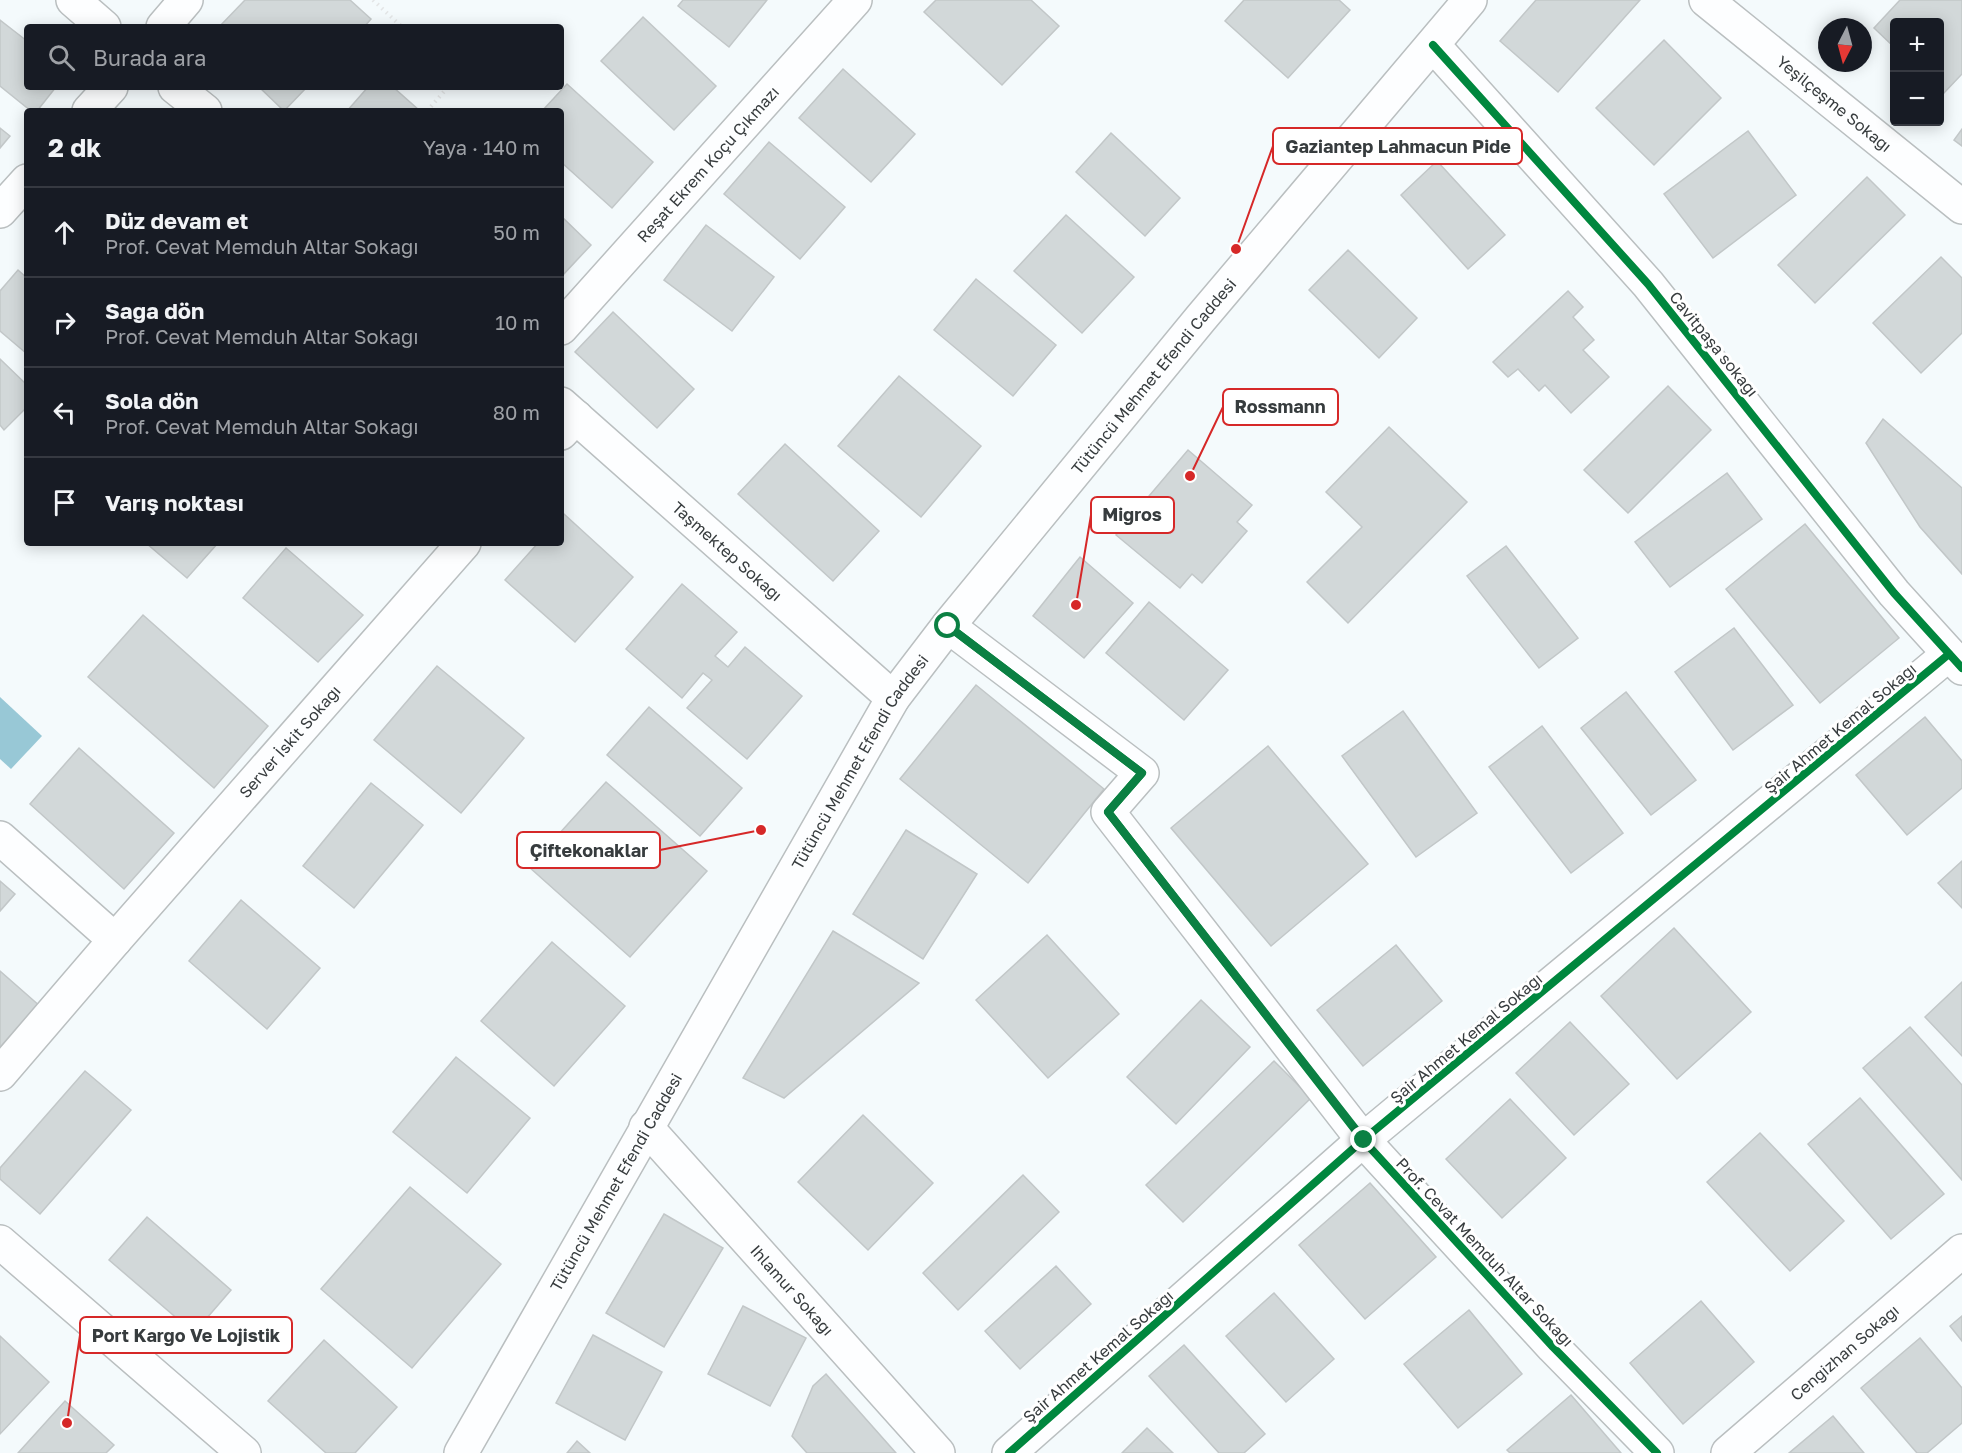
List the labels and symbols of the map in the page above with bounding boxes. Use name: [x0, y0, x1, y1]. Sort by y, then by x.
north arrow: [1818, 18, 1872, 72]
street label: Yeşilçeşme Sokağı: [1773, 51, 1896, 156]
street label: Reşat Ekrem Koçu Çıkmazı: [633, 82, 783, 246]
callout: Gaziantep Lahmacun Pide: [1273, 128, 1522, 164]
text: Gaziantep Lahmacun Pide: [1285, 135, 1511, 157]
street label: Tütüncü Mehmet Efendi Caddesi: [1067, 274, 1240, 478]
street label: Cavitpaşa sokağı: [1665, 287, 1763, 401]
callout: Rossmann: [1223, 389, 1338, 425]
text: Rossmann: [1234, 395, 1326, 417]
street label: Taşmektep Sokağı: [668, 497, 786, 605]
callout: Migros: [1091, 497, 1174, 533]
text: Migros: [1102, 503, 1162, 525]
route start: [934, 612, 960, 638]
street label: Tütüncü Mehmet Efendi Caddesi: [787, 650, 933, 873]
street label: Şair Ahmet Kemal Sokağı: [1760, 658, 1920, 798]
street label: Server İskit Sokağı: [235, 681, 345, 802]
callout: Çiftekonaklar: [517, 832, 660, 868]
text: Çiftekonaklar: [530, 839, 648, 861]
street label: Şair Ahmet Kemal Sokağı: [1386, 968, 1546, 1108]
street label: Tütüncü Mehmet Efendi Caddesi: [546, 1070, 686, 1295]
route end: [1350, 1126, 1376, 1152]
street label: Prof. Cevat Memduh Altar Sokağı: [1392, 1153, 1578, 1351]
street label: Ihlamur Sokağı: [746, 1241, 838, 1340]
street label: Şair Ahmet Kemal Sokağı: [1019, 1285, 1177, 1427]
street label: Cengizhan Sokağı: [1786, 1300, 1903, 1405]
callout: Port Kargo Ve Lojistik: [80, 1317, 292, 1353]
text: Port Kargo Ve Lojistik: [92, 1324, 281, 1346]

